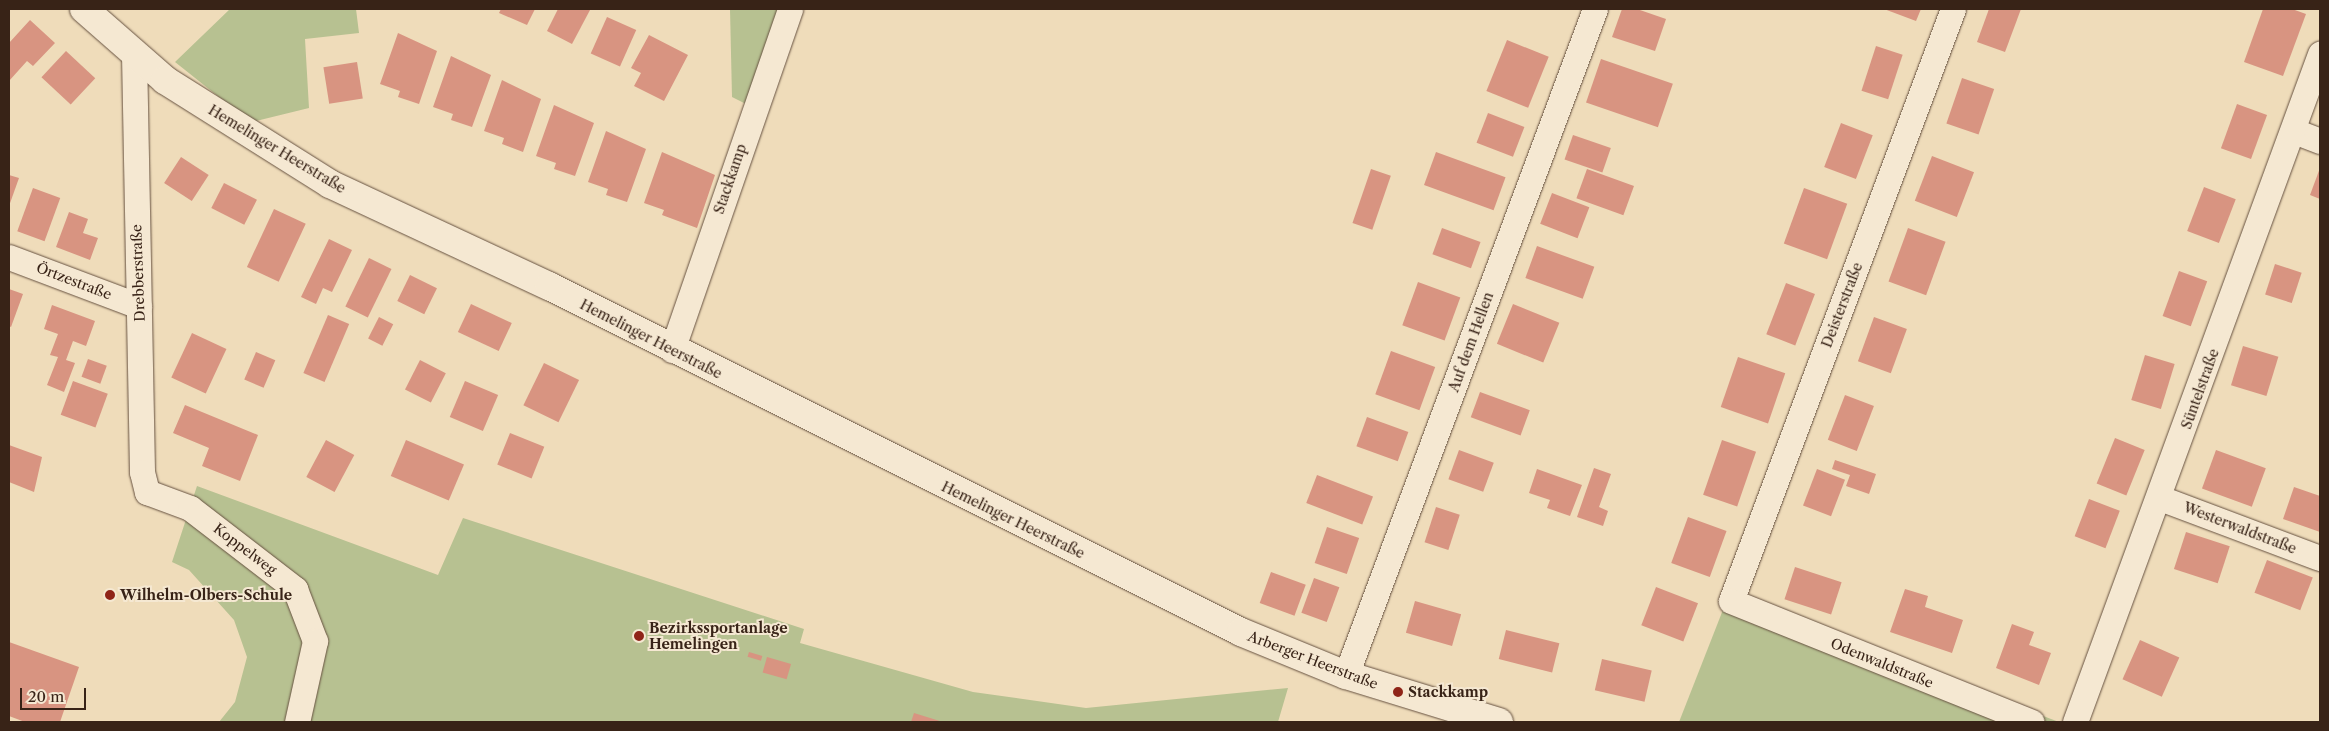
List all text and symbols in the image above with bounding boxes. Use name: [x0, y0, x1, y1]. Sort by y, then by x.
street label: Hemelinger Heerstraße: [205, 101, 349, 197]
street label: Stackkamp: [710, 142, 750, 216]
street label: Drebberstraße: [128, 224, 148, 322]
street label: Örtzestraße: [34, 259, 114, 303]
street label: Deisterstraße: [1818, 260, 1866, 350]
street label: Auf dem Hellen: [1445, 290, 1497, 394]
street label: Hemelinger Heerstraße: [577, 296, 725, 382]
street label: Süntelstraße: [2178, 347, 2222, 431]
street label: Hemelinger Heerstraße: [939, 478, 1087, 562]
street label: Westerwaldstraße: [2181, 499, 2299, 557]
street label: Koppelweg: [210, 520, 280, 578]
place label: Wilhelm-Olbers-Schule: [120, 587, 292, 603]
marker: Wilhelm-Olbers-Schule: [104, 589, 116, 601]
place label: Bezirkssportanlage Hemelingen: [649, 620, 788, 652]
street label: Arberger Heerstraße: [1245, 627, 1381, 693]
marker: Bezirkssportanlage Hemelingen: [633, 630, 645, 642]
street label: Odenwaldstraße: [1828, 635, 1936, 691]
scale bar: [22, 678, 89, 710]
place label: Stackkamp: [1408, 684, 1488, 700]
marker: Stackkamp: [1392, 686, 1404, 698]
text: 20 m: [28, 687, 64, 706]

